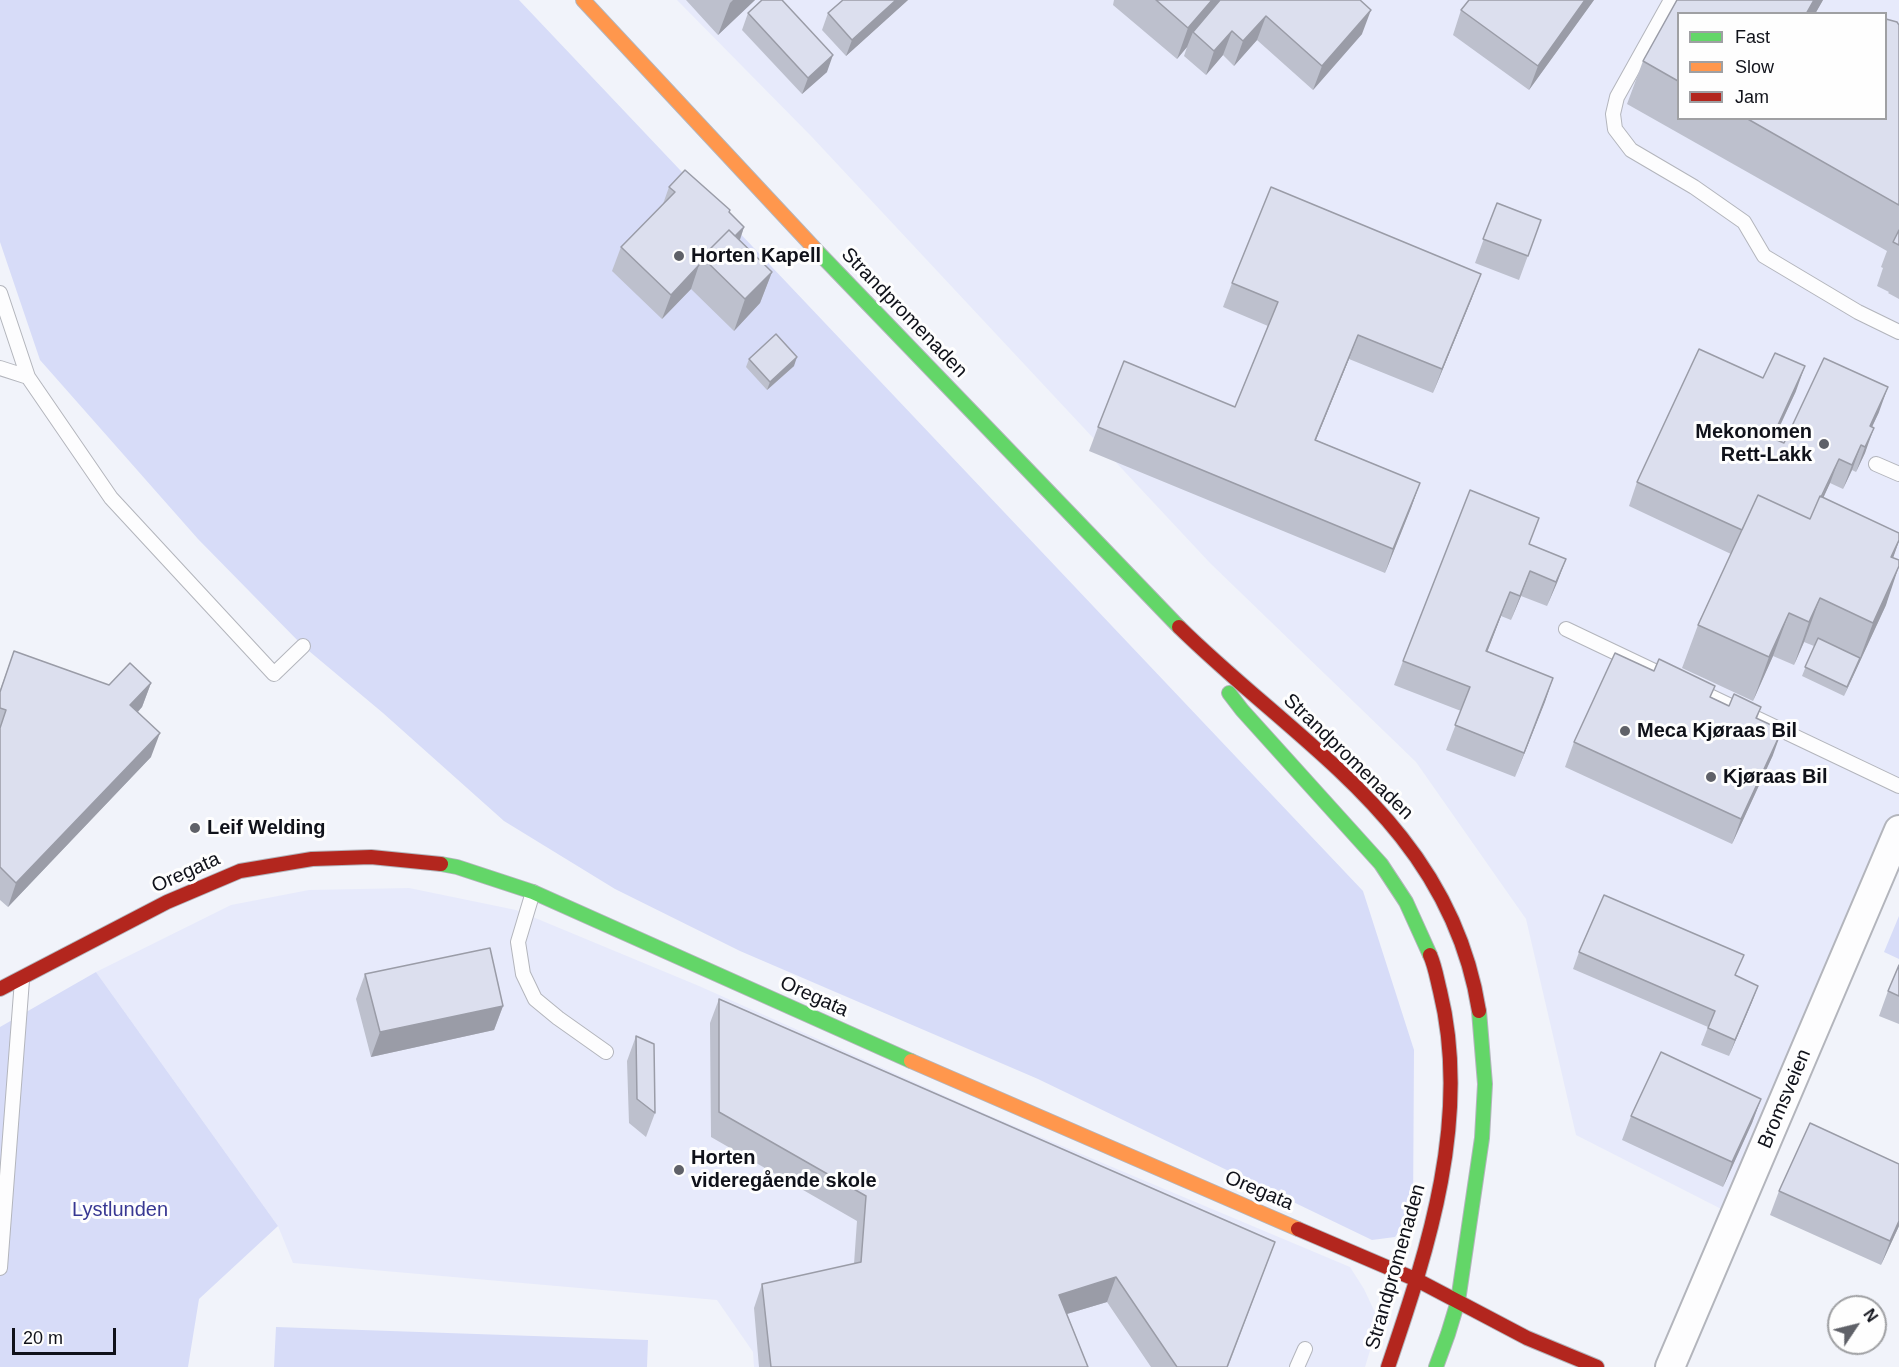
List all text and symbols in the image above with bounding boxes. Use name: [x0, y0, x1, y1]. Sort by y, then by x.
legend: [1677, 12, 1887, 120]
text: Fast: [1735, 27, 1770, 47]
text: Slow: [1735, 57, 1774, 77]
text: Jam: [1735, 87, 1769, 107]
street label: Strandpromenaden: [836, 243, 972, 383]
place label: Horten Kapell: [691, 244, 821, 268]
marker: Horten Kapell: [672, 249, 686, 263]
place label: Mekonomen Rett-Lakk: [1695, 420, 1812, 467]
marker: Mekonomen Rett-Lakk: [1817, 437, 1831, 451]
street label: Strandpromenaden: [1278, 689, 1418, 825]
place label: Meca Kjøraas Bil: [1637, 719, 1797, 743]
marker: Meca Kjøraas Bil: [1618, 724, 1632, 738]
place label: Kjøraas Bil: [1723, 765, 1827, 789]
marker: Kjøraas Bil: [1704, 770, 1718, 784]
place label: Leif Welding: [207, 816, 326, 840]
marker: Leif Welding: [188, 821, 202, 835]
street label: Oregata: [148, 847, 224, 899]
street label: Oregata: [776, 971, 852, 1023]
street label: Bromsveien: [1753, 1046, 1817, 1152]
place label: Horten videregående skole: [691, 1146, 877, 1193]
marker: Horten videregående skole: [672, 1163, 686, 1177]
street label: Oregata: [1221, 1166, 1297, 1216]
street label: Strandpromenaden: [1361, 1181, 1431, 1353]
park label: Lystlunden: [72, 1198, 168, 1222]
north arrow: [1827, 1295, 1887, 1355]
text: N: [1860, 1306, 1881, 1325]
scale bar: [15, 1316, 118, 1354]
text: 20 m: [23, 1328, 63, 1348]

